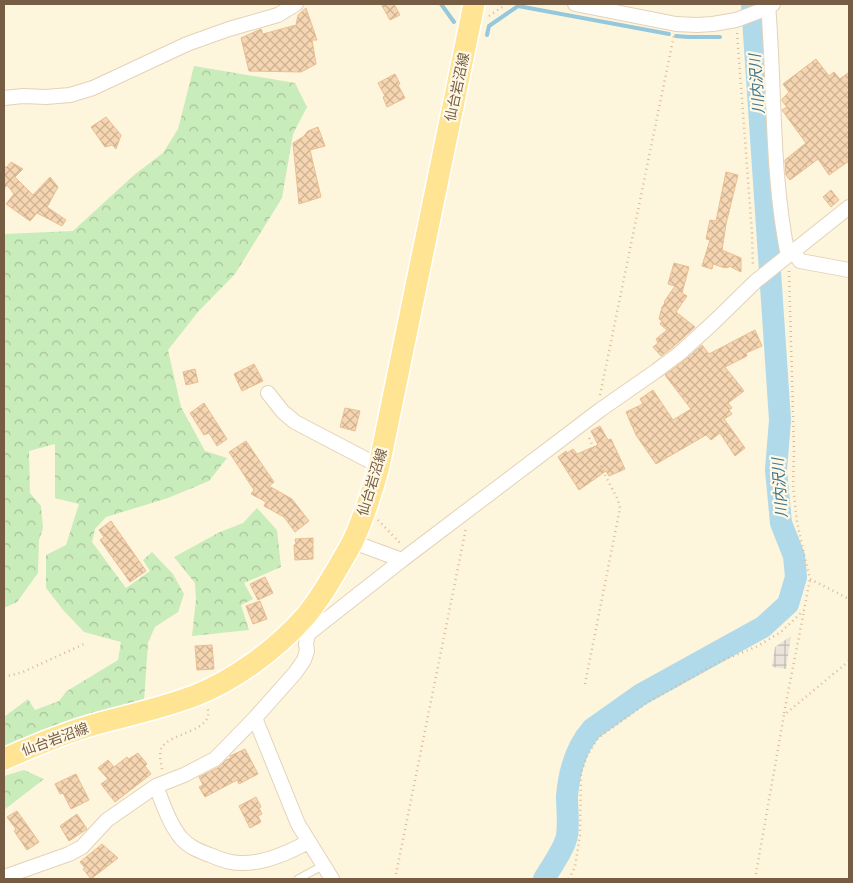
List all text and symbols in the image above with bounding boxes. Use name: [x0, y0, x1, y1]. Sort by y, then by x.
street label: 仙台岩沼線: [442, 51, 472, 123]
water label: 川内沢川: [746, 51, 768, 115]
street label: 仙台岩沼線: [354, 446, 390, 518]
water label: 川内沢川: [769, 455, 791, 519]
street label: 仙台岩沼線: [19, 720, 91, 758]

